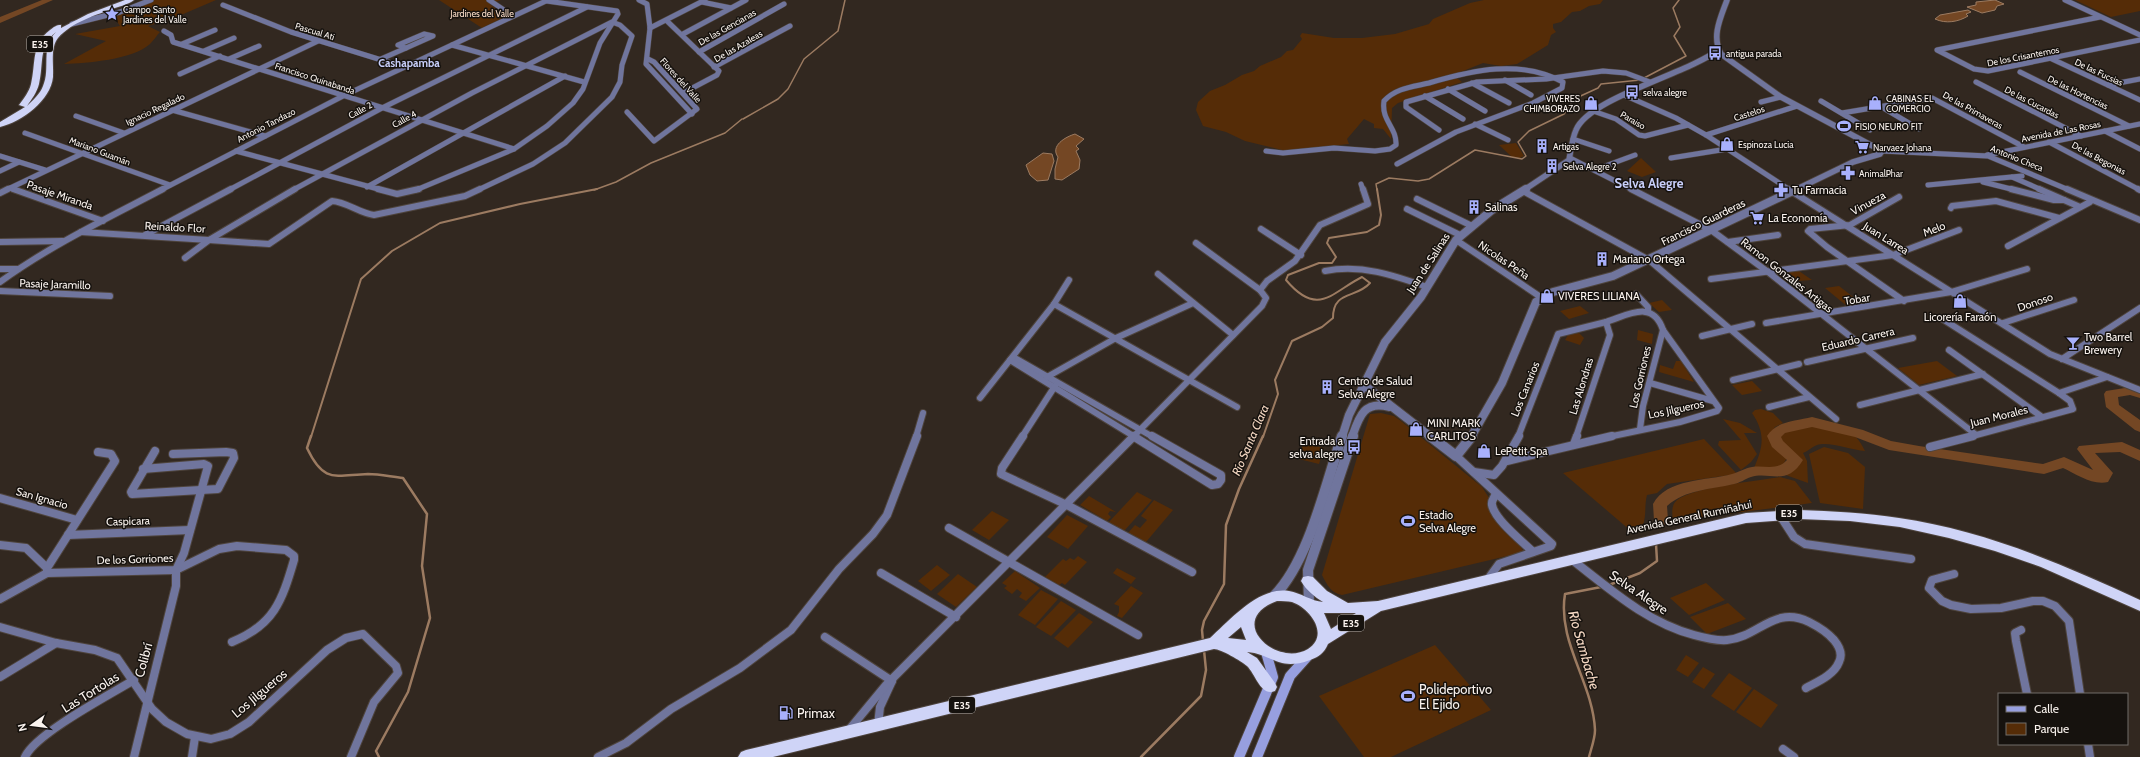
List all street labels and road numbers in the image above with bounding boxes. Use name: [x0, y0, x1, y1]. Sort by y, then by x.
street label: De las Gencianas: [696, 6, 758, 47]
street label: Pascual Ati: [294, 20, 336, 42]
street label: De las Azaleas: [712, 28, 764, 64]
road number: E35: [27, 36, 53, 52]
street label: De los Crisantemos: [1986, 44, 2060, 68]
street label: Flores del Valle: [658, 55, 704, 105]
street label: De las Fucsias: [2073, 56, 2125, 88]
street label: Francisco Quinabanda: [274, 60, 357, 96]
street label: De las Hortencias: [2046, 73, 2110, 112]
street label: De las Cucardas: [2003, 84, 2061, 121]
street label: De las Primaveras: [1941, 89, 2005, 131]
street label: Ignacio Regalado: [124, 90, 186, 128]
street label: Calle 2: [346, 99, 374, 121]
street label: Castelos: [1732, 103, 1766, 123]
street label: Antonio Tandazo: [235, 105, 297, 145]
street label: Calle 4: [390, 108, 418, 130]
street label: Paraiso: [1619, 108, 1647, 132]
street label: Avenida de Las Rosas: [2020, 118, 2102, 144]
street label: Mariano Guamán: [68, 134, 132, 168]
street label: De las Begonias: [2070, 139, 2128, 177]
street label: Antonio Checa: [1989, 142, 2046, 174]
street label: Pasaje Miranda: [25, 177, 96, 213]
street label: Vinueza: [1848, 187, 1888, 218]
street label: Francisco Guarderas: [1659, 195, 1748, 248]
street label: Reinaldo Flor: [144, 218, 206, 236]
street label: Juan Larrea: [1860, 218, 1912, 258]
street label: Melo: [1921, 218, 1947, 240]
street label: Juan de Salinas: [1403, 230, 1453, 297]
street label: Ramon Gonzales Artigas: [1738, 235, 1836, 316]
street label: Nicolas Peña: [1476, 238, 1533, 283]
street label: Pasaje Jaramillo: [19, 276, 91, 292]
street label: Donoso: [2015, 289, 2055, 315]
street label: Tobar: [1843, 290, 1871, 308]
street label: Eduardo Carrera: [1820, 324, 1896, 354]
street label: Los Gorriones: [1626, 344, 1654, 410]
street label: Las Alondras: [1566, 356, 1596, 416]
street label: Los Canarios: [1508, 359, 1543, 419]
street label: Los Jilgueros: [1647, 396, 1706, 422]
street label: Juan Morales: [1968, 402, 2030, 430]
street label: San Ignacio: [14, 484, 70, 512]
street label: Avenida General Rumiñahui: [1625, 497, 1753, 537]
road number: E35: [1776, 505, 1802, 521]
street label: Caspicara: [106, 513, 151, 529]
street label: De los Gorriones: [96, 551, 174, 567]
street label: Selva Alegre: [1607, 567, 1672, 618]
road number: E35: [1338, 615, 1364, 631]
street label: Colibrí: [131, 641, 155, 679]
street label: Los Jilgueros: [228, 665, 290, 721]
street label: Las Tortolas: [58, 668, 122, 716]
road number: E35: [949, 697, 975, 713]

